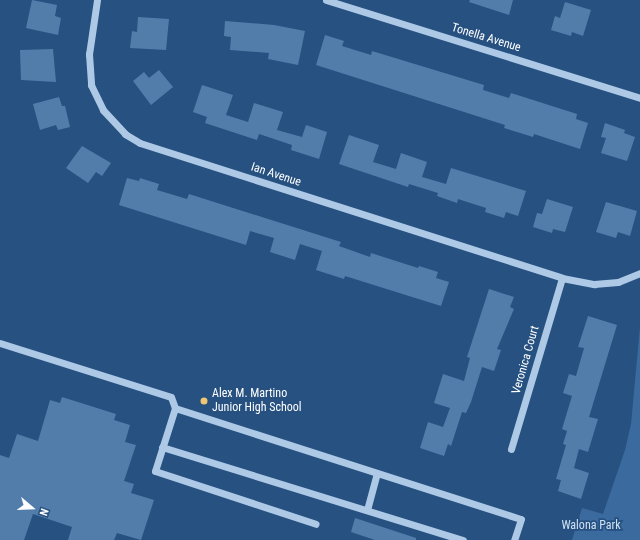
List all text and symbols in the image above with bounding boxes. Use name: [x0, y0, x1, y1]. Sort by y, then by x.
street label: Tonella Avenue: [450, 21, 522, 55]
street label: Ian Avenue: [249, 160, 303, 190]
street label: Veronica Court: [509, 324, 543, 396]
place label: Alex M. Martino Junior High School: [212, 387, 302, 415]
marker: Alex M. Martino Junior High School: [199, 396, 209, 406]
north arrow: [12, 488, 52, 528]
text: N: [37, 507, 51, 517]
park label: Walona Park: [561, 519, 621, 533]

